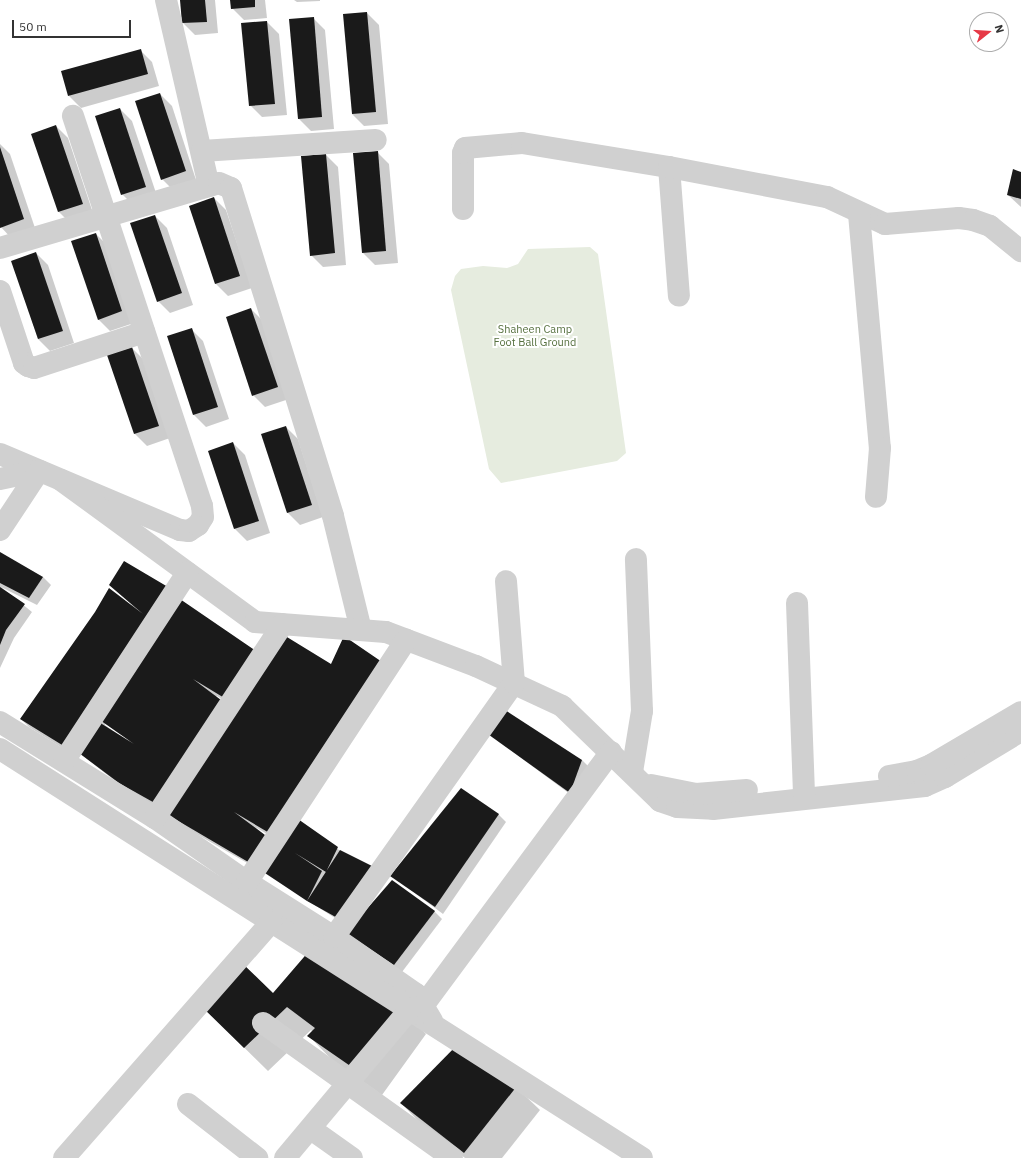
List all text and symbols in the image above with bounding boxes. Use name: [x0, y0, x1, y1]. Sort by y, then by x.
scale bar: [14, 12, 133, 38]
north arrow: [969, 12, 1009, 52]
text: 50 m: [19, 19, 47, 34]
text: N: [992, 23, 1007, 35]
park label: Shaheen Camp Foot Ball Ground: [494, 323, 576, 349]

